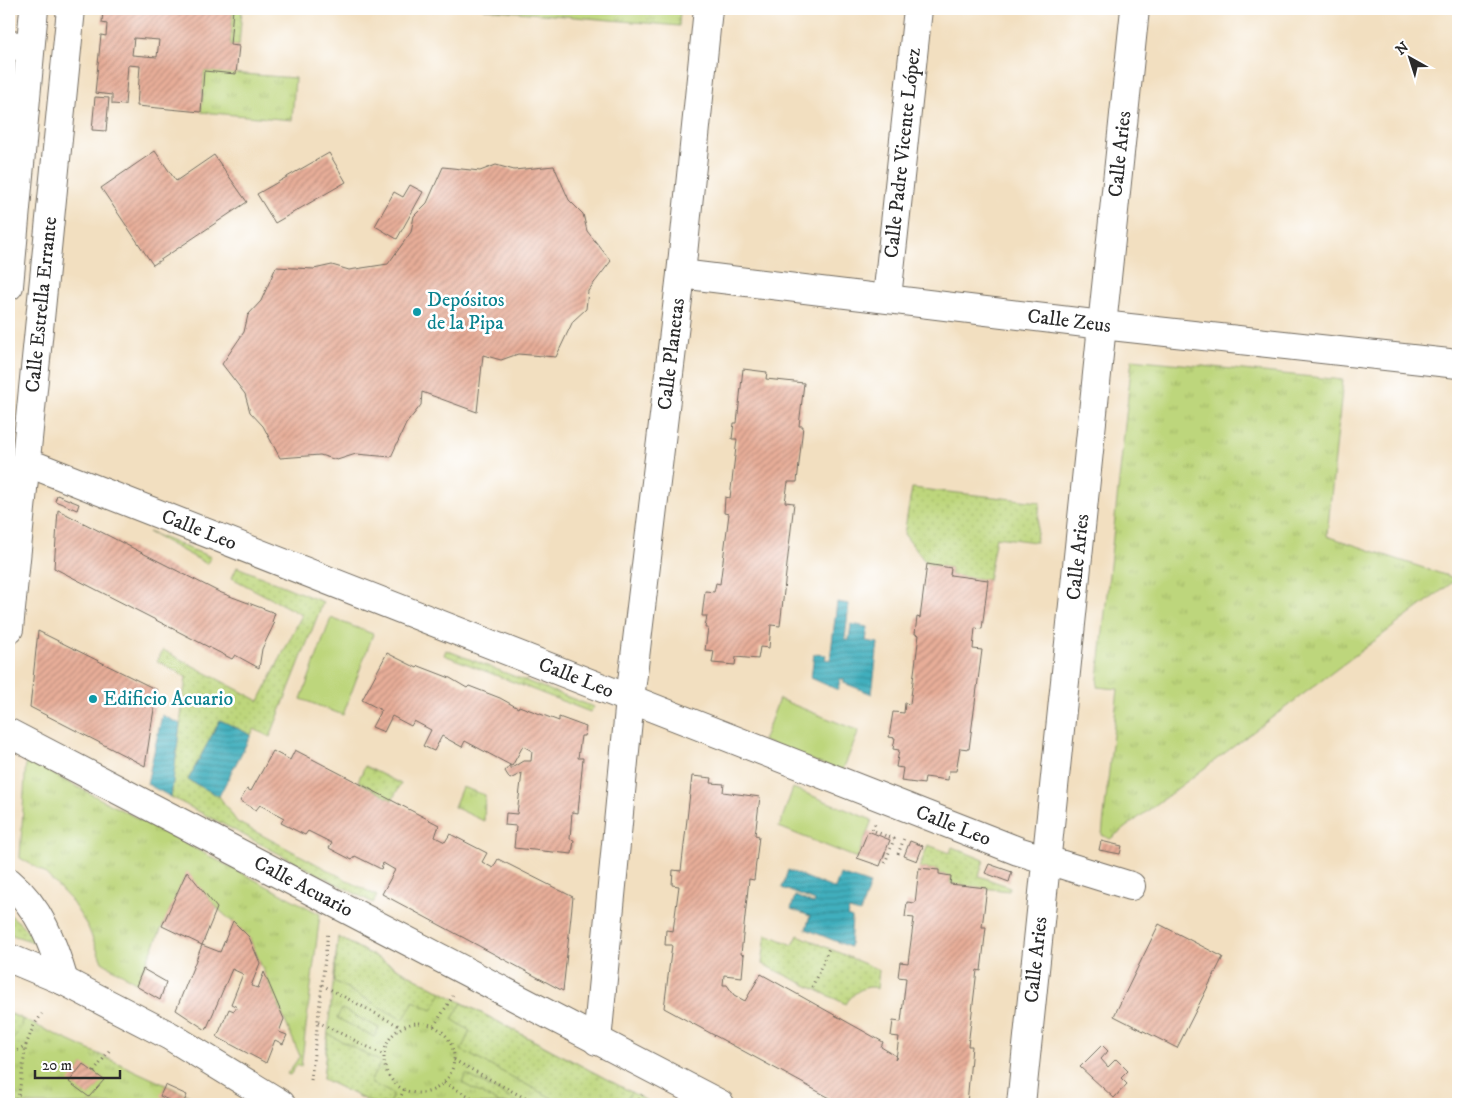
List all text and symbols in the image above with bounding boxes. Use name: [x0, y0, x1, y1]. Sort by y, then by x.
north arrow: [1384, 32, 1434, 82]
text: N: [1392, 38, 1413, 59]
street label: Calle Padre Vicente López: [879, 46, 926, 259]
street label: Calle Aries: [1103, 109, 1137, 199]
street label: Calle Estrella Errante: [20, 215, 63, 394]
place label: Depósitos de la Pipa: [427, 288, 505, 336]
street label: Calle Planetas: [652, 296, 691, 411]
street label: Calle Zeus: [1026, 304, 1112, 338]
marker: Depósitos de la Pipa: [411, 306, 423, 318]
street label: Calle Leo: [158, 504, 240, 556]
street label: Calle Aries: [1061, 512, 1095, 601]
street label: Calle Leo: [535, 652, 617, 704]
place label: Edificio Acuario: [103, 687, 233, 712]
marker: Edificio Acuario: [87, 693, 99, 705]
street label: Calle Leo: [912, 800, 994, 852]
street label: Calle Acuario: [250, 850, 357, 923]
street label: Calle Aries: [1019, 915, 1053, 1004]
scale bar: [35, 1048, 120, 1080]
text: 20 m: [42, 1056, 72, 1075]

